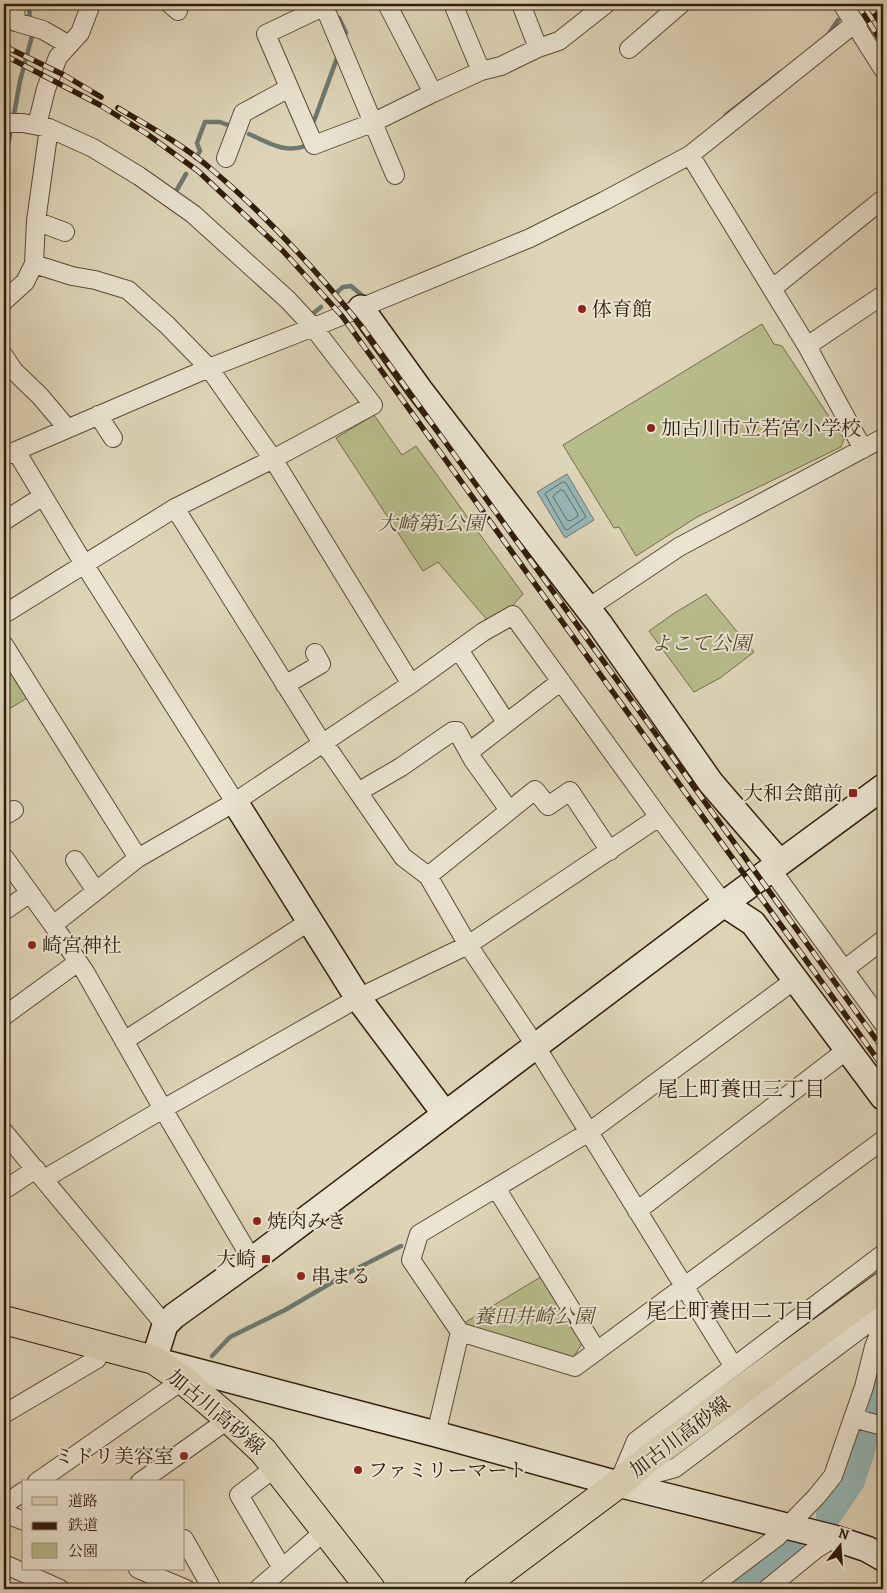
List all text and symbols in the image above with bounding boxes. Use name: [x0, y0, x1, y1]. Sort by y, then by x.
place label: 体育館: [592, 296, 652, 323]
marker: 体育館: [576, 303, 588, 315]
place label: 加古川市立若宮小学校: [661, 415, 861, 442]
marker: 加古川市立若宮小学校: [645, 422, 657, 434]
park label: 大崎第1公園: [378, 510, 487, 537]
park label: よこて公園: [651, 630, 754, 657]
place label: 大和会館前: [743, 780, 843, 807]
marker: 大和会館前: [847, 787, 859, 799]
place label: 崎宮神社: [42, 932, 122, 959]
marker: 崎宮神社: [26, 939, 38, 951]
district label: 尾上町養田三丁目: [657, 1075, 825, 1103]
place label: 焼肉みき: [267, 1208, 347, 1235]
marker: 焼肉みき: [251, 1215, 263, 1227]
place label: 大崎: [216, 1246, 256, 1273]
marker: 大崎: [260, 1253, 272, 1265]
place label: 串まる: [311, 1263, 371, 1290]
marker: 串まる: [295, 1270, 307, 1282]
district label: 尾上町養田二丁目: [646, 1297, 814, 1325]
park label: 養田井崎公園: [474, 1303, 597, 1330]
street label: 加古川高砂線: [161, 1363, 271, 1461]
street label: 加古川高砂線: [624, 1390, 736, 1484]
place label: ミドリ美容室: [54, 1443, 174, 1470]
marker: ミドリ美容室: [178, 1450, 190, 1462]
place label: ファミリーマート: [368, 1457, 528, 1484]
marker: ファミリーマート: [352, 1464, 364, 1476]
legend: [22, 1480, 185, 1570]
text: 道路: [68, 1491, 98, 1511]
text: 鉄道: [68, 1515, 98, 1535]
north arrow: [814, 1520, 864, 1570]
text: N: [836, 1523, 851, 1545]
text: 公園: [68, 1541, 98, 1561]

